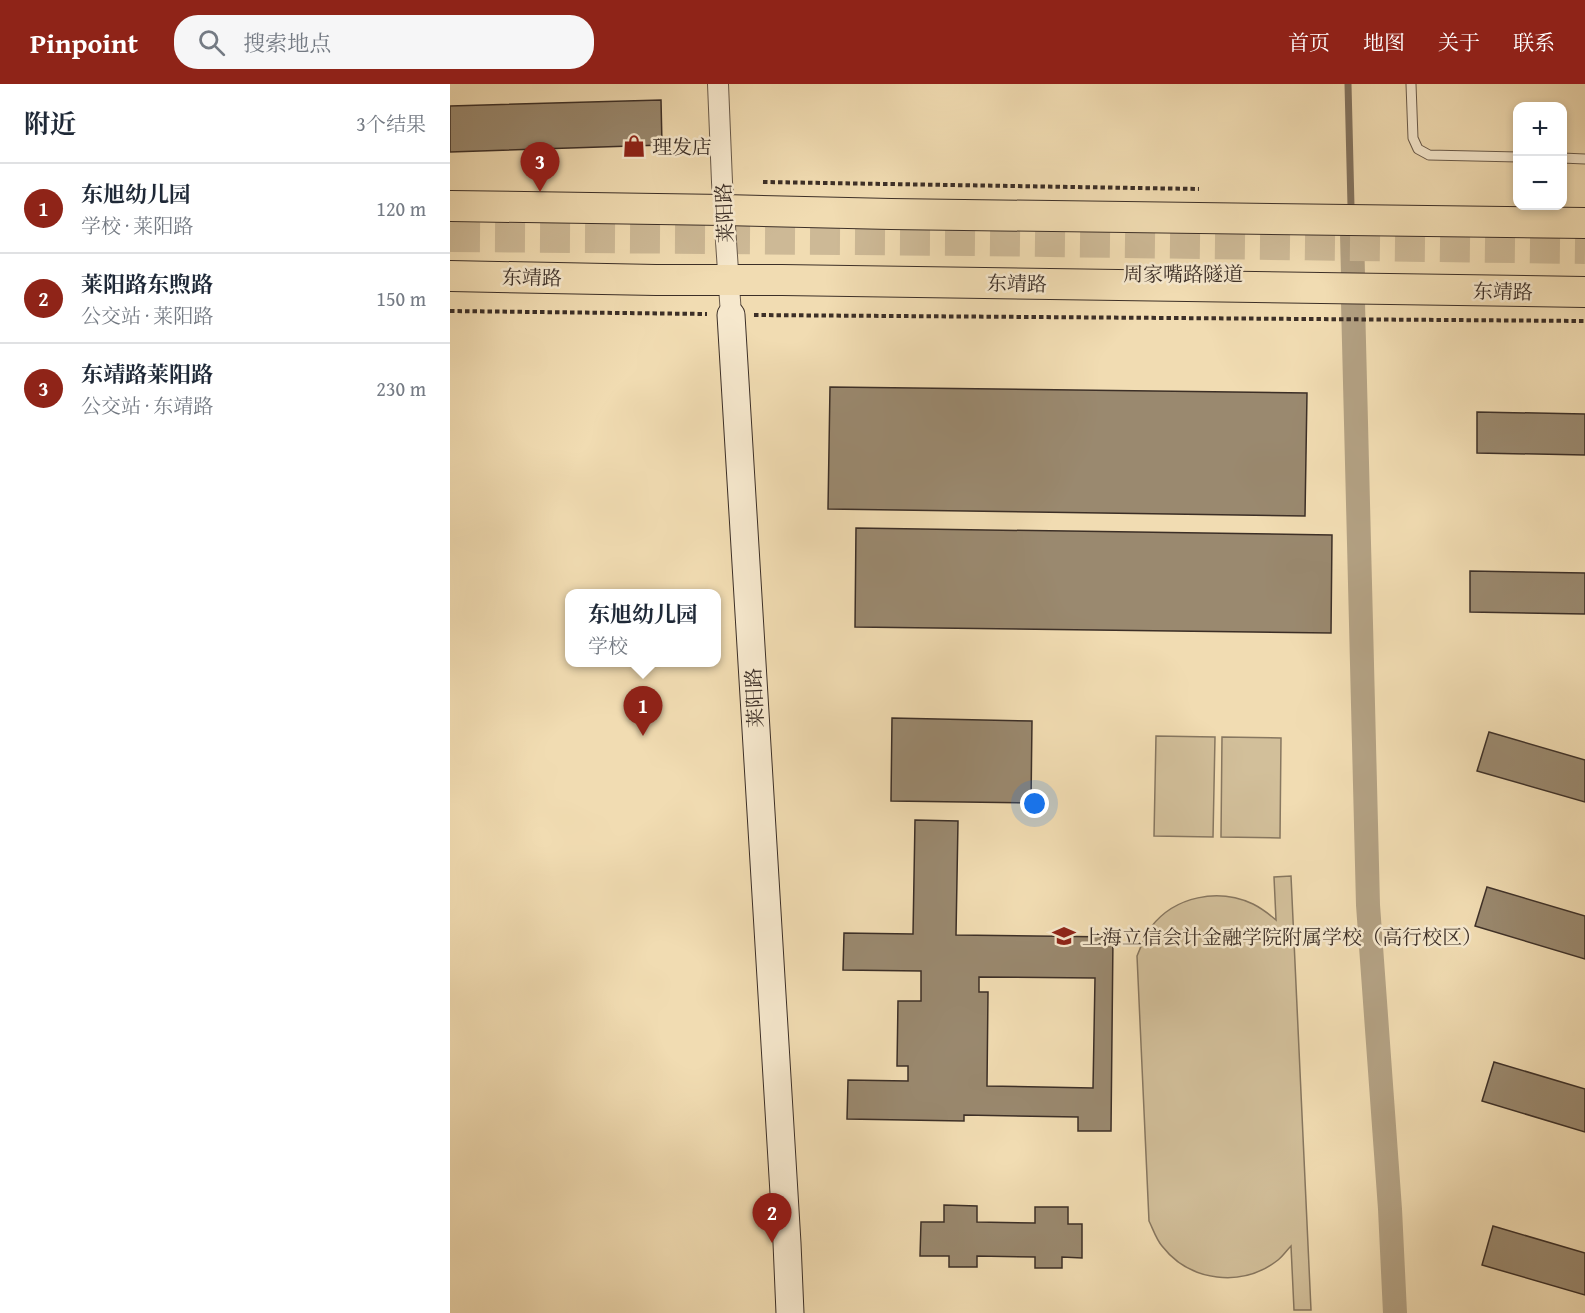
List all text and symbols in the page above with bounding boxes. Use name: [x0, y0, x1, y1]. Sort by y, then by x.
search box: [174, 15, 594, 69]
text: Pinpoint: [30, 22, 138, 63]
icon: search: [195, 26, 228, 59]
text: 搜索地点: [243, 27, 331, 59]
text: 首页: [1288, 27, 1330, 58]
text: 地图: [1363, 27, 1405, 58]
text: 关于: [1438, 27, 1480, 58]
text: 联系: [1513, 27, 1555, 58]
map controls: [1513, 102, 1567, 210]
button: +: [1513, 102, 1567, 156]
text: 附近: [24, 104, 76, 143]
text: 3个结果: [356, 109, 426, 138]
place label: 理发店: [652, 132, 712, 161]
shop icon: 理发店: [621, 133, 647, 159]
pin: 3: [520, 142, 560, 192]
button: −: [1513, 156, 1567, 210]
text: 东旭幼儿园: [81, 178, 191, 210]
street label: 莱阳路: [708, 182, 740, 244]
text: 1: [38, 194, 49, 223]
text: 120 m: [376, 194, 426, 223]
text: 学校 · 莱阳路: [81, 211, 193, 240]
street label: 周家嘴路隧道: [1123, 259, 1243, 288]
street label: 东靖路: [502, 262, 562, 292]
text: 莱阳路东煦路: [81, 268, 213, 300]
street label: 东靖路: [987, 268, 1047, 298]
street label: 东靖路: [1473, 276, 1533, 306]
text: 2: [38, 284, 49, 313]
text: 150 m: [376, 284, 426, 313]
text: 公交站 · 莱阳路: [81, 301, 213, 330]
text: 东靖路莱阳路: [81, 358, 213, 390]
text: 3: [38, 374, 49, 403]
text: 230 m: [376, 374, 426, 403]
text: 公交站 · 东靖路: [81, 391, 213, 420]
popup: [565, 589, 721, 667]
text: 东旭幼儿园: [588, 598, 698, 630]
text: 学校: [588, 631, 628, 660]
street label: 莱阳路: [738, 667, 770, 729]
pin: 1: [624, 686, 662, 736]
your location: [1020, 789, 1049, 818]
place label: 上海立信会计金融学院附属学校（高行校区）: [1082, 922, 1482, 951]
school or university icon: 上海立信会计金融学院附属学校（高行校区）: [1051, 923, 1077, 949]
pin: 2: [752, 1194, 792, 1243]

